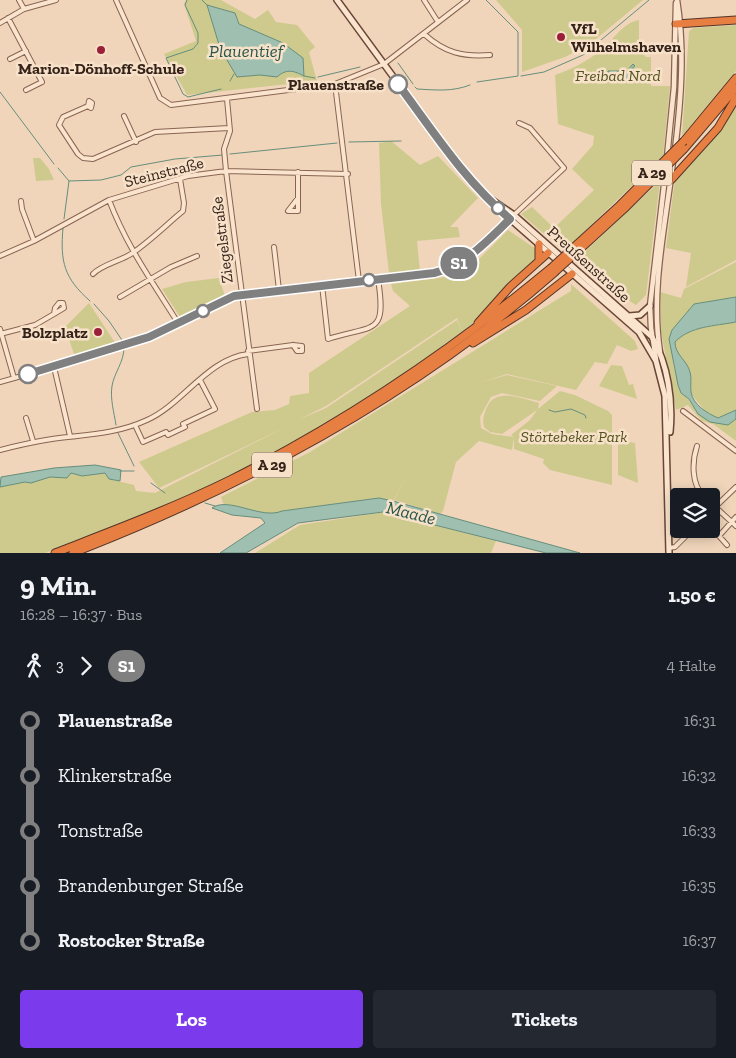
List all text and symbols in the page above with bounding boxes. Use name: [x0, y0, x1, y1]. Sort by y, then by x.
place label: VfL Wilhelmshaven: [571, 19, 682, 56]
marker: VfL Wilhelmshaven: [555, 31, 567, 43]
water label: Plauentief: [209, 40, 286, 62]
marker: Marion-Dönhoff-Schule: [95, 44, 107, 56]
place label: Marion-Dönhoff-Schule: [18, 59, 185, 78]
park label: Freibad Nord: [575, 66, 661, 85]
marker: Plauenstraße: [388, 74, 408, 94]
place label: Plauenstraße: [288, 75, 384, 94]
street label: Steinstraße: [122, 153, 206, 191]
road number: A 29: [632, 160, 672, 186]
street label: Ziegelstraße: [207, 196, 237, 284]
unlabelled marker: [491, 201, 505, 215]
street label: Preußenstraße: [544, 222, 634, 306]
line badge: S1: [436, 247, 482, 279]
text: S1: [450, 252, 468, 274]
unlabelled marker: [362, 273, 376, 287]
unlabelled marker: [196, 304, 210, 318]
place label: Bolzplatz: [22, 323, 88, 342]
marker: Bolzplatz: [92, 326, 104, 338]
unlabelled marker: [18, 364, 38, 384]
park label: Störtebeker Park: [521, 427, 627, 446]
road number: A 29: [252, 452, 292, 478]
map controls: [670, 488, 720, 538]
button: layers: [670, 488, 720, 538]
water label: Maade: [384, 496, 438, 530]
text: 9 Min.: [20, 569, 97, 602]
text: 1.50 €: [668, 584, 716, 607]
text: 16:28 – 16:37 · Bus: [20, 605, 142, 624]
icon: walk: [20, 652, 48, 680]
icon: forward: [72, 652, 100, 680]
text: S1: [118, 655, 135, 677]
text: 3: [56, 656, 64, 675]
text: 4 Halte: [666, 656, 716, 675]
text: Plauenstraße: [58, 709, 172, 732]
text: 16:31: [684, 711, 716, 730]
text: Klinkerstraße: [58, 764, 172, 787]
text: 16:32: [682, 766, 716, 785]
text: Tonstraße: [58, 819, 143, 842]
text: 16:33: [682, 821, 716, 840]
text: Brandenburger Straße: [58, 874, 244, 897]
text: 16:35: [682, 876, 716, 895]
text: Rostocker Straße: [58, 929, 205, 952]
text: 16:37: [682, 931, 716, 950]
button: Los: [20, 990, 363, 1048]
button: Tickets: [373, 990, 716, 1048]

